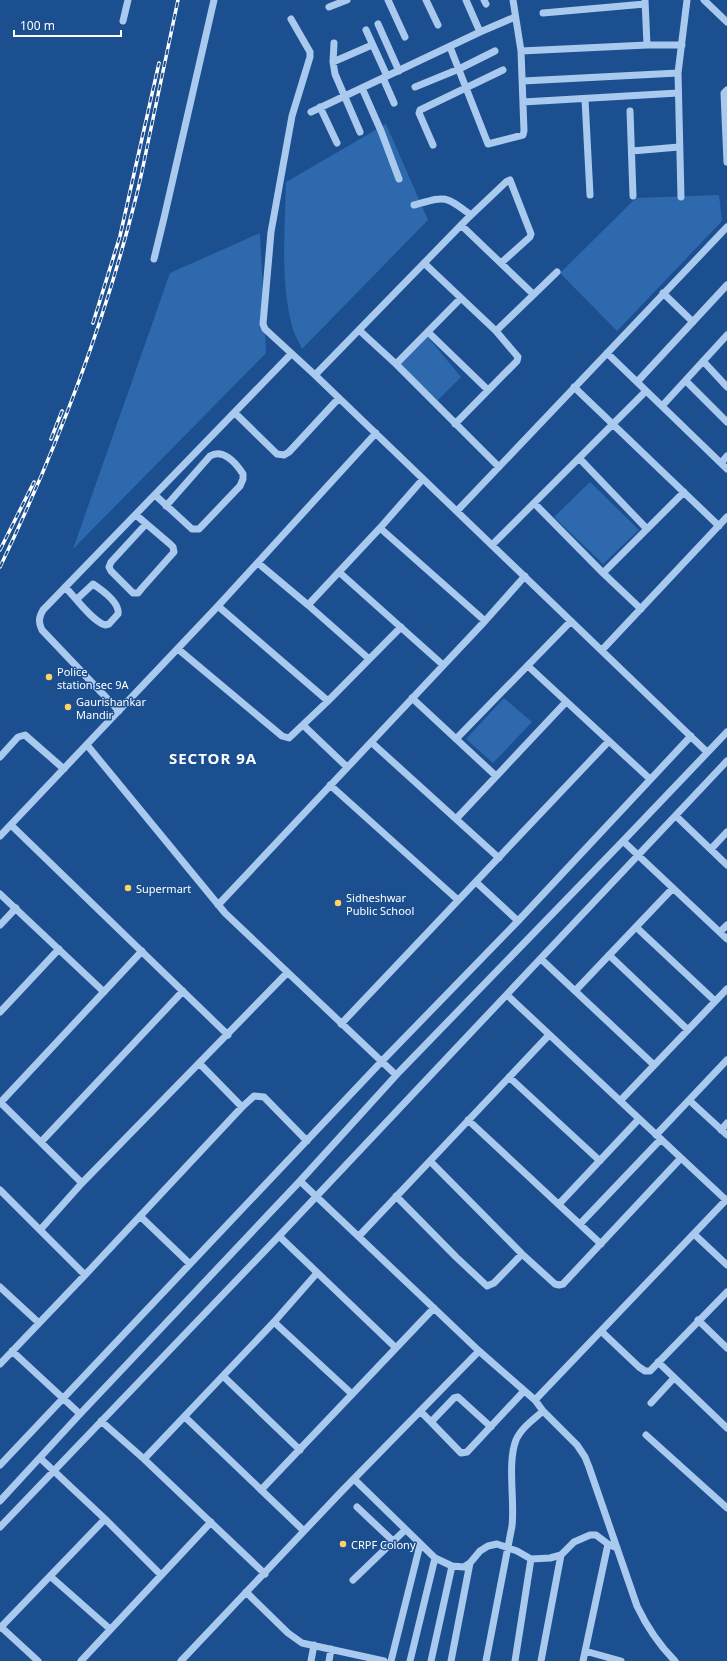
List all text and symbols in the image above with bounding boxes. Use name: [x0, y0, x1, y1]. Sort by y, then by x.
scale bar: [14, 12, 121, 38]
text: 100 m: [20, 17, 55, 34]
place label: Police station sec 9A: [57, 664, 129, 692]
marker: Police station sec 9A: [44, 672, 54, 682]
place label: Gaurishankar Mandir: [76, 694, 146, 722]
marker: Gaurishankar Mandir: [63, 702, 73, 712]
district label: SECTOR 9A: [169, 748, 257, 768]
place label: Supermart: [136, 881, 191, 896]
marker: Supermart: [123, 883, 133, 893]
place label: Sidheshwar Public School: [346, 890, 414, 918]
marker: Sidheshwar Public School: [333, 898, 343, 908]
place label: CRPF Colony: [351, 1537, 416, 1552]
marker: CRPF Colony: [338, 1539, 348, 1549]

